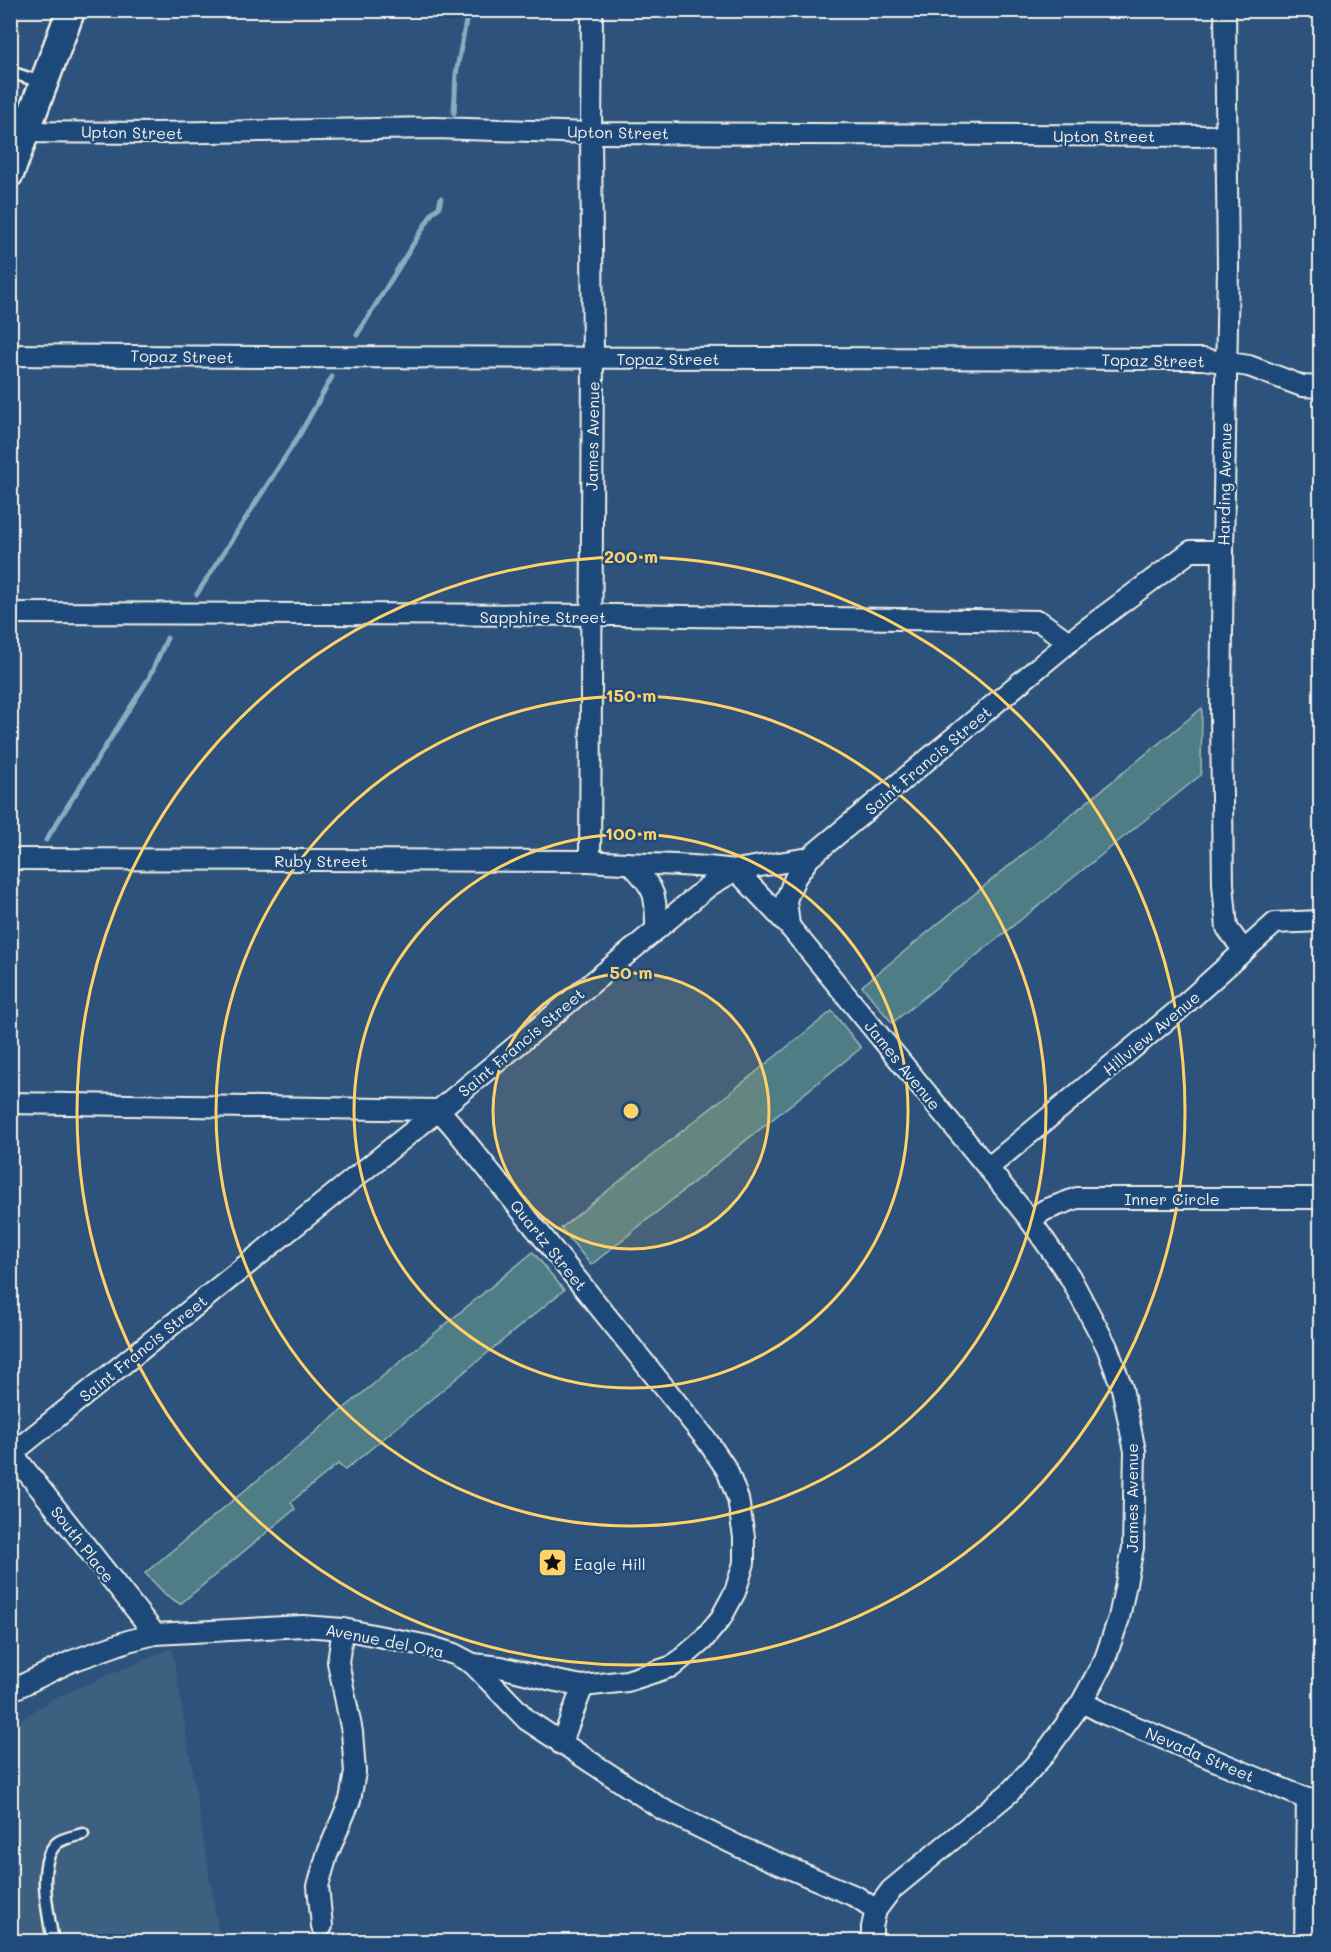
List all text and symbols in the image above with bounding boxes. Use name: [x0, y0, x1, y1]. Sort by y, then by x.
street label: Upton Street: [81, 121, 183, 143]
street label: Upton Street: [567, 121, 669, 143]
street label: Upton Street: [1053, 125, 1155, 146]
street label: Topaz Street: [130, 345, 234, 367]
street label: Topaz Street: [616, 348, 720, 369]
street label: Topaz Street: [1101, 349, 1205, 371]
street label: James Avenue: [581, 381, 603, 491]
street label: Harding Avenue: [1212, 422, 1236, 546]
text: 200 m: [604, 544, 658, 568]
street label: Sapphire Street: [480, 606, 606, 627]
text: 150 m: [606, 683, 656, 707]
street label: Saint Francis Street: [860, 701, 996, 819]
text: 100 m: [605, 821, 657, 845]
street label: Ruby Street: [274, 850, 368, 871]
text: 50 m: [610, 960, 652, 984]
street label: Saint Francis Street: [453, 983, 589, 1101]
street label: Hillview Avenue: [1098, 986, 1204, 1080]
street label: James Avenue: [860, 1016, 946, 1114]
centre of rings: [621, 1101, 641, 1121]
street label: Inner Circle: [1124, 1188, 1220, 1209]
street label: Quartz Street: [506, 1195, 592, 1295]
street label: Saint Francis Street: [75, 1290, 211, 1406]
street label: James Avenue: [1121, 1443, 1142, 1553]
street label: South Place: [47, 1501, 119, 1587]
place icon: Eagle Hill: [537, 1547, 569, 1579]
place label: Eagle Hill: [574, 1553, 646, 1574]
street label: Avenue del Ora: [324, 1618, 446, 1662]
street label: Nevada Street: [1142, 1722, 1258, 1786]

